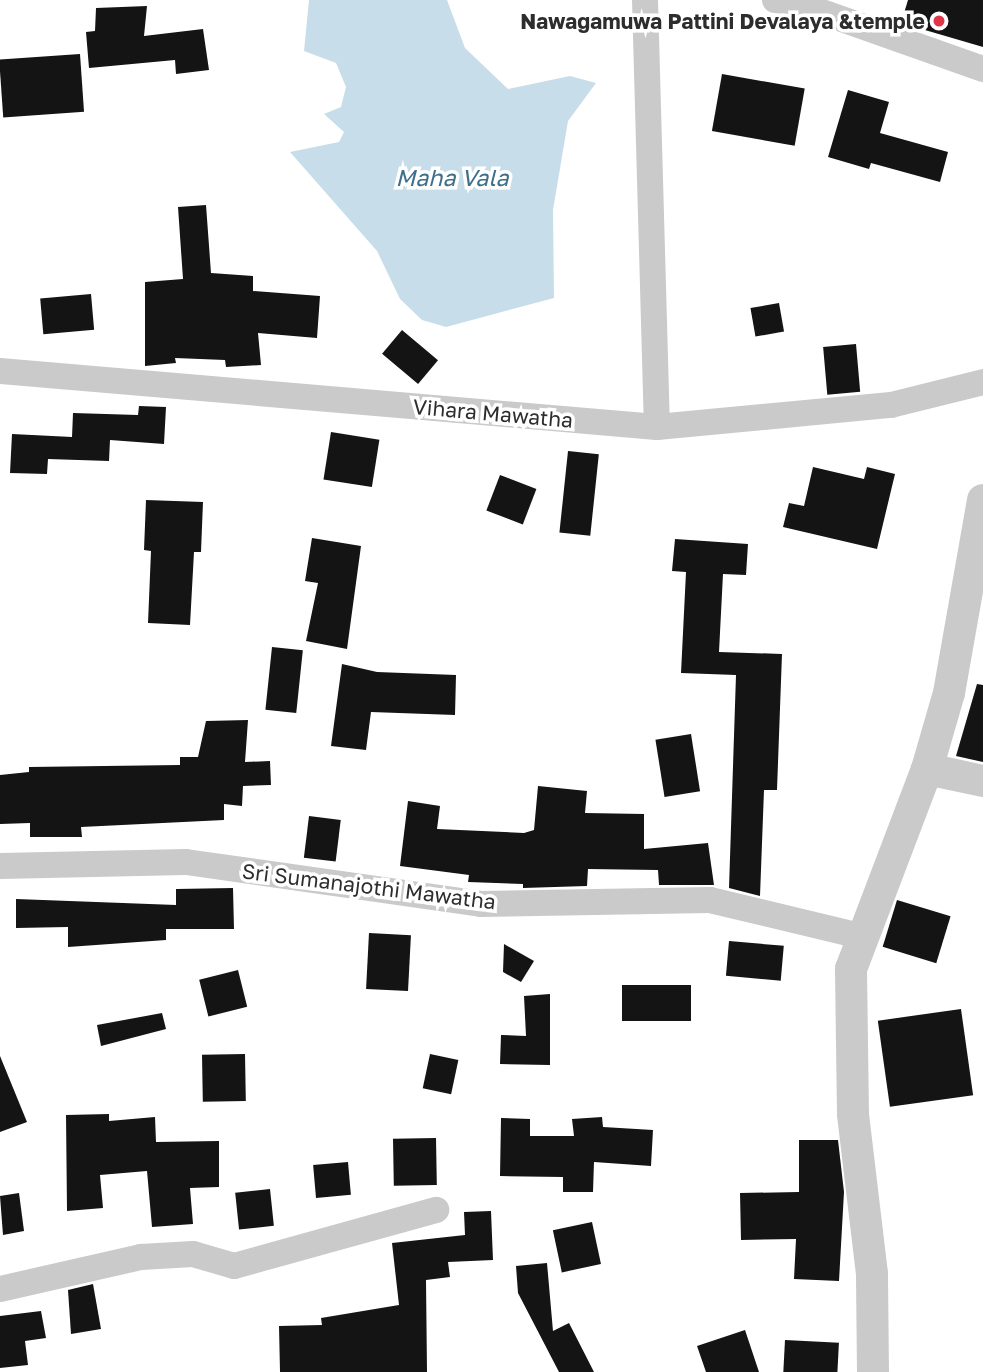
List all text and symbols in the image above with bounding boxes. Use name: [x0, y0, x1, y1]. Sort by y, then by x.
place label: Nawagamuwa Pattini Devalaya &temple: [520, 8, 925, 34]
marker: Nawagamuwa Pattini Devalaya &temple: [931, 13, 947, 29]
water label: Maha Vala: [395, 163, 509, 191]
street label: Vihara Mawatha: [412, 393, 574, 433]
street label: Sri Sumanajothi Mawatha: [241, 858, 497, 914]

